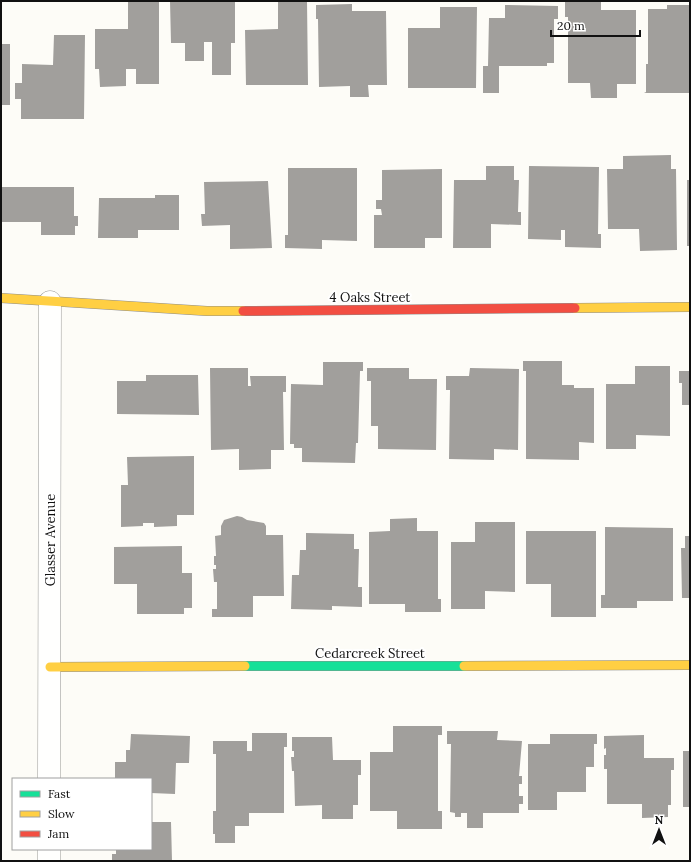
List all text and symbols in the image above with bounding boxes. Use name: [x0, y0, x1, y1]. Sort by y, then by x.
scale bar: [551, 12, 640, 38]
text: 20 m: [557, 18, 585, 33]
street label: 4 Oaks Street: [330, 289, 410, 306]
street label: Glasser Avenue: [42, 494, 59, 586]
street label: Cedarcreek Street: [315, 645, 425, 662]
legend: [12, 778, 152, 850]
text: Fast: [48, 786, 71, 801]
text: Slow: [48, 806, 75, 821]
north arrow: [639, 810, 679, 850]
text: N: [655, 813, 664, 827]
text: Jam: [47, 826, 69, 841]

